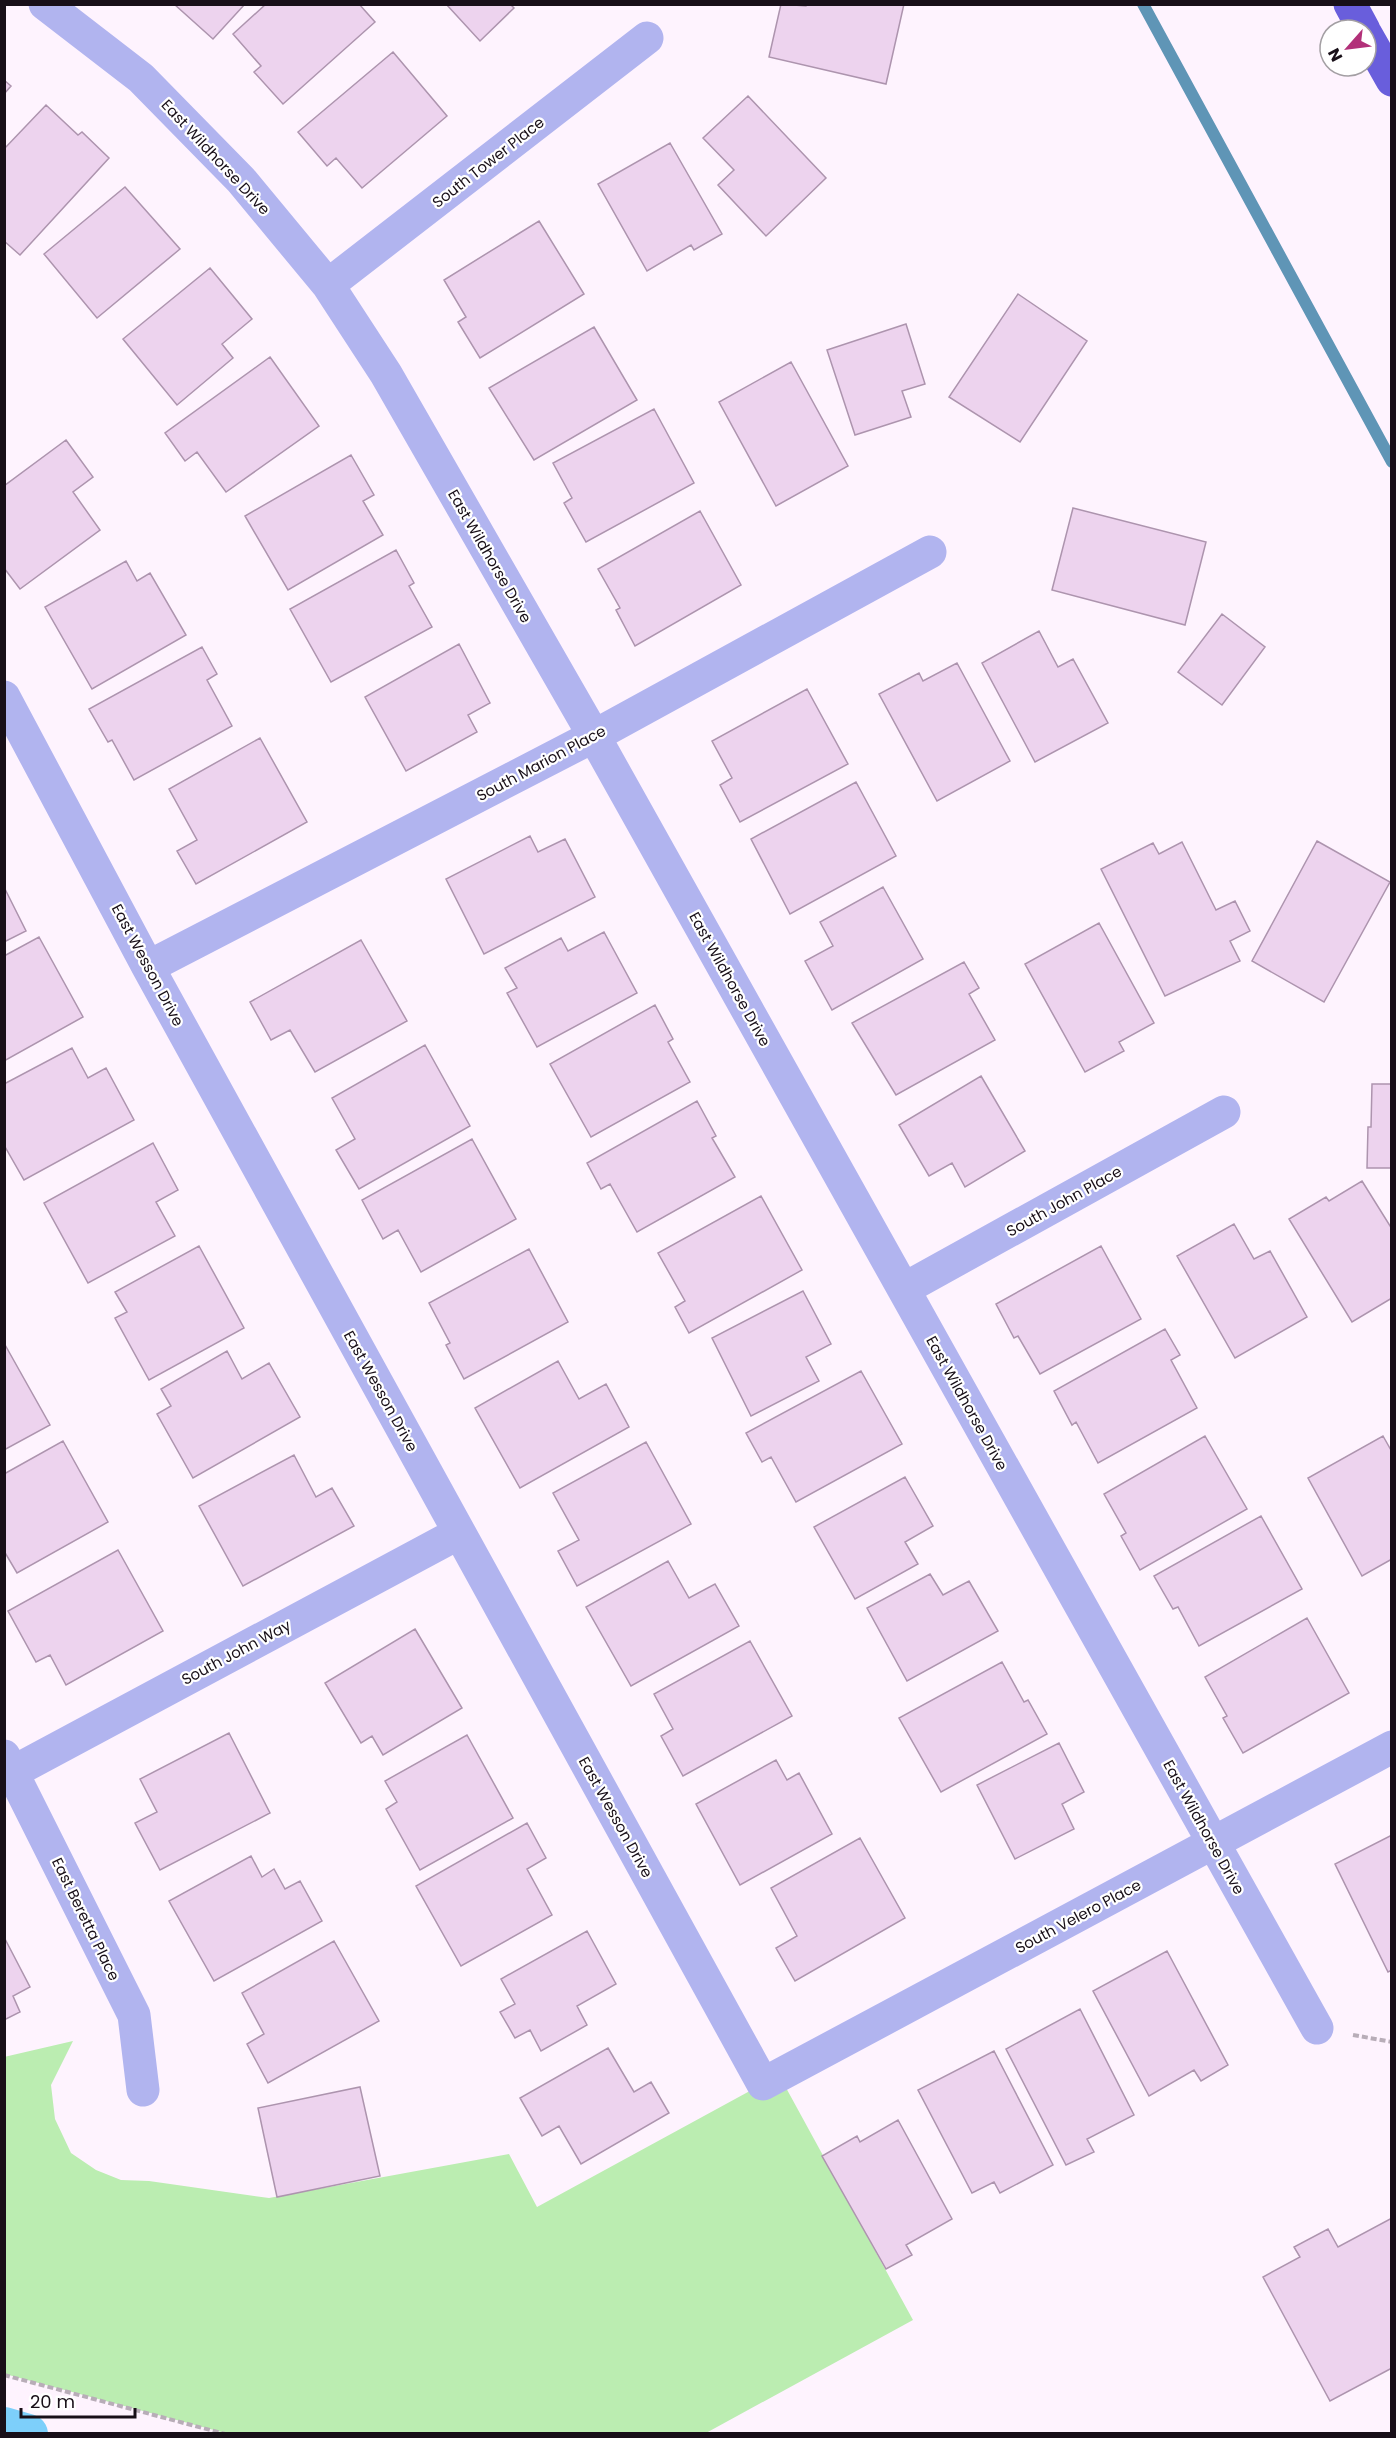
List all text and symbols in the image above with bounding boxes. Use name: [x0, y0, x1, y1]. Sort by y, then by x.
north arrow: [1318, 18, 1378, 78]
text: N: [1322, 44, 1348, 66]
street label: East Wildhorse Drive: [157, 95, 275, 219]
street label: South Tower Place: [428, 112, 548, 212]
street label: East Wildhorse Drive: [443, 485, 537, 627]
street label: South Marion Place: [473, 720, 609, 806]
street label: East Wesson Drive: [107, 900, 189, 1030]
street label: East Wildhorse Drive: [684, 908, 776, 1050]
street label: South John Place: [1003, 1161, 1125, 1241]
street label: East Wesson Drive: [339, 1327, 423, 1455]
street label: East Wildhorse Drive: [921, 1332, 1013, 1474]
street label: South John Way: [178, 1614, 295, 1690]
street label: East Wesson Drive: [574, 1753, 658, 1881]
street label: East Wildhorse Drive: [1158, 1756, 1250, 1898]
street label: East Beretta Place: [47, 1854, 125, 1984]
street label: South Velero Place: [1011, 1874, 1145, 1958]
scale bar: [21, 2381, 135, 2419]
text: 20 m: [30, 2389, 75, 2414]

